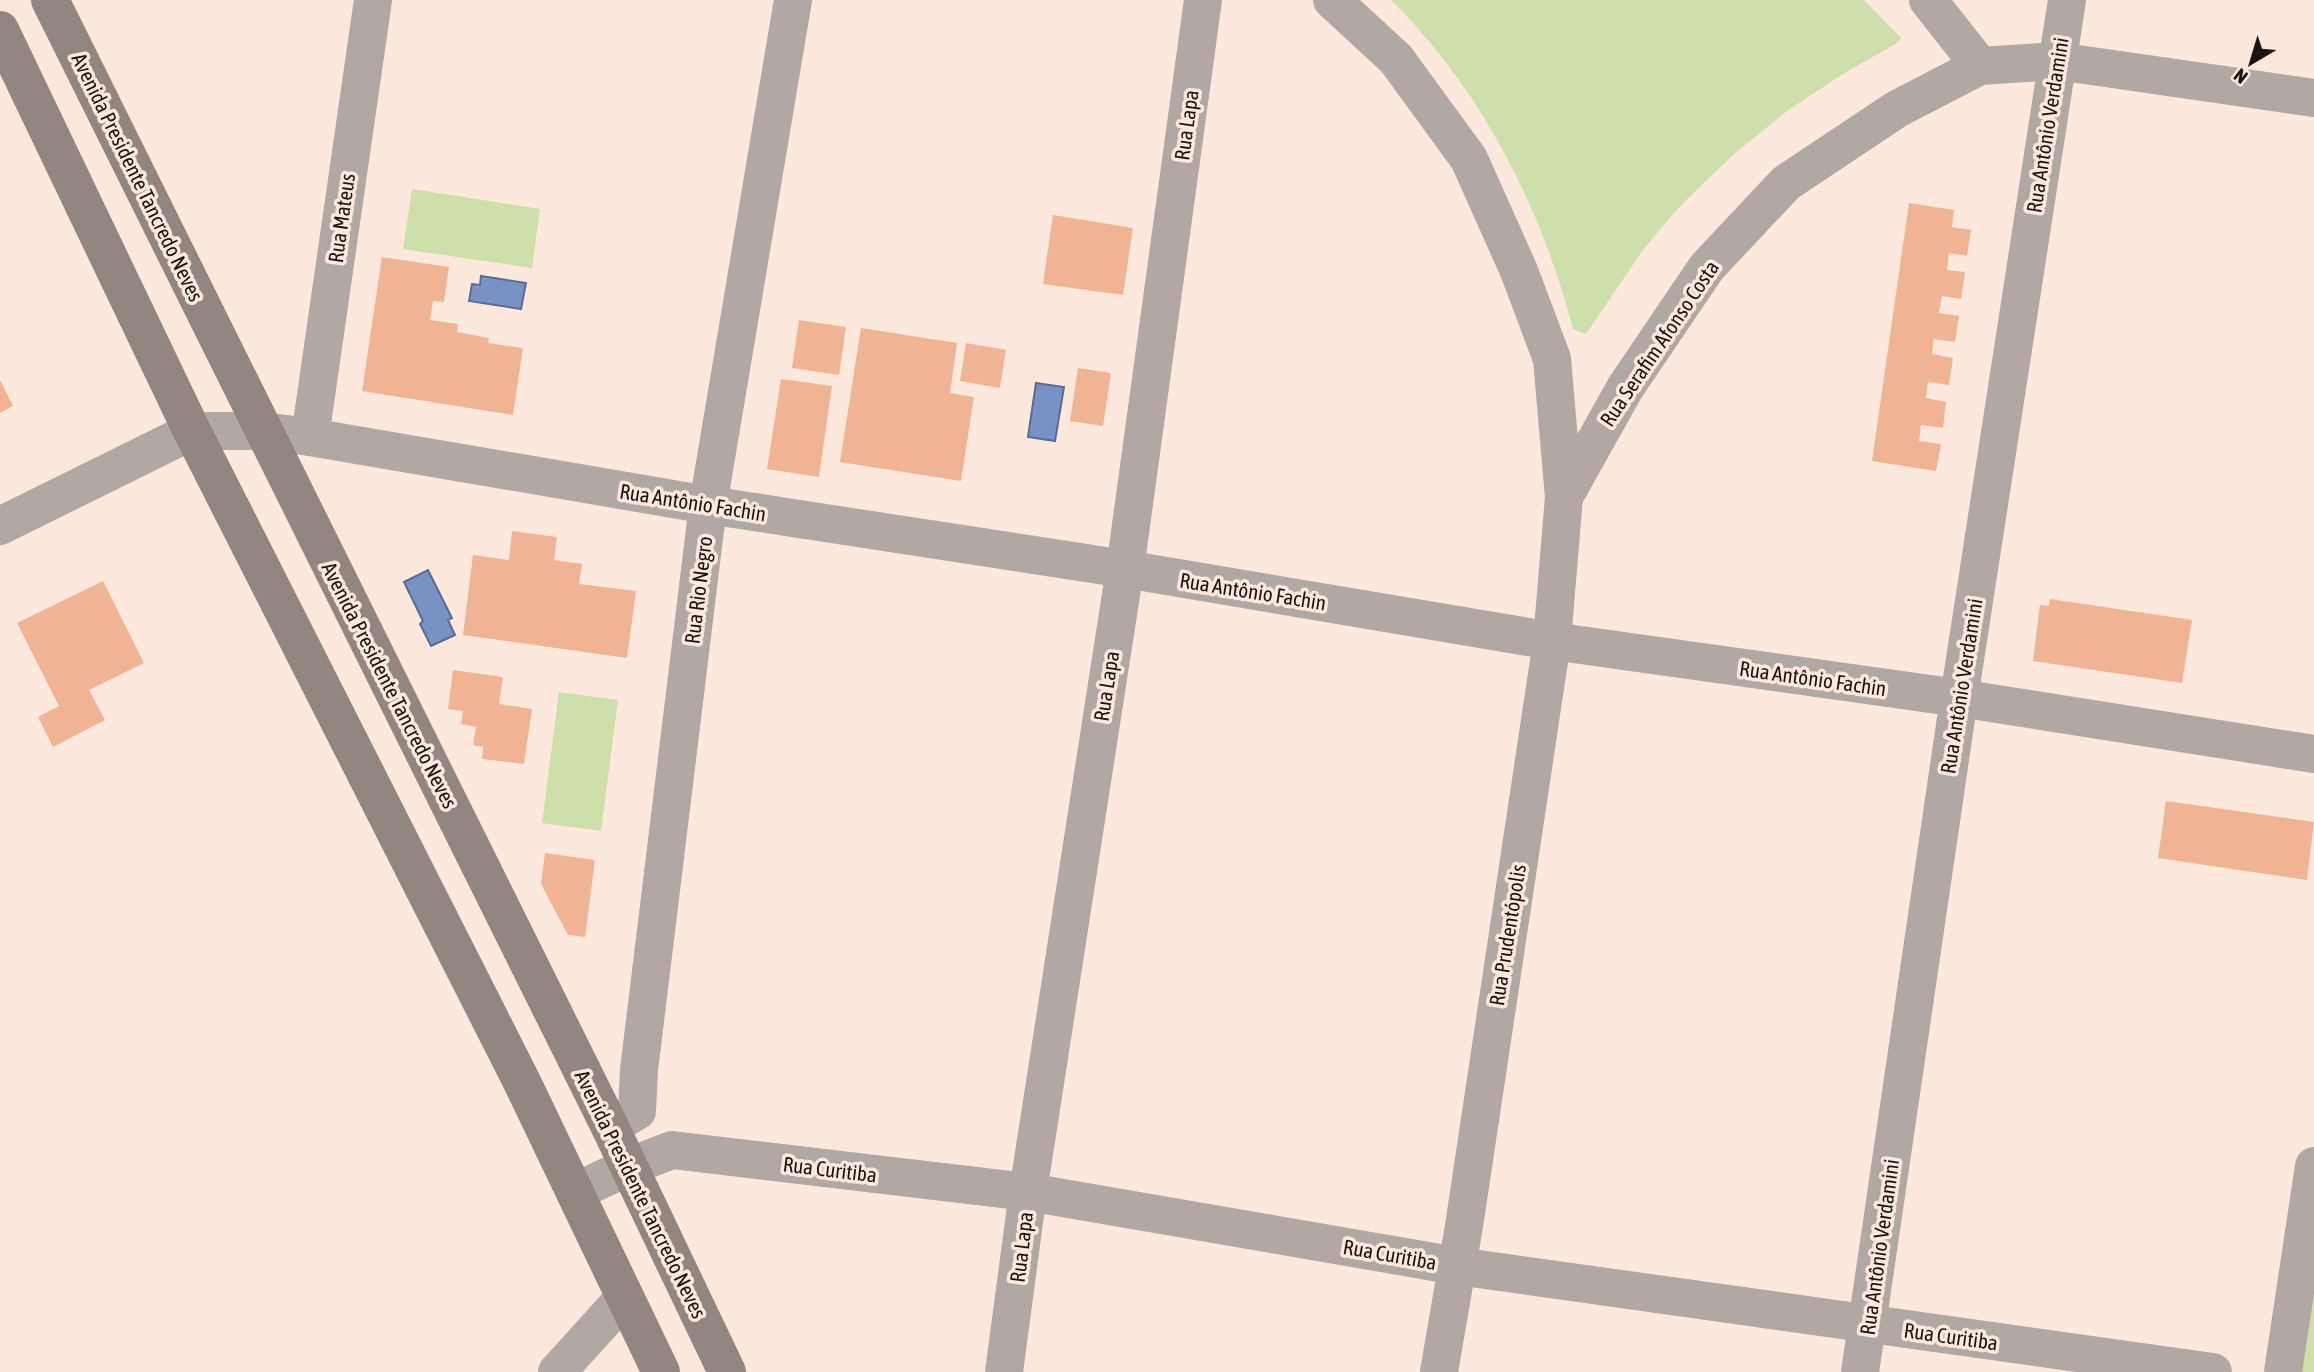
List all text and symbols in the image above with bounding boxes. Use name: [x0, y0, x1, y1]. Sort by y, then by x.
north arrow: [2216, 28, 2286, 98]
street label: Rua Antônio Verdamini: [2021, 36, 2073, 214]
street label: Avenida Presidente Tancredo Neves: [67, 49, 209, 305]
text: N: [2229, 64, 2252, 89]
street label: Rua Lapa: [1169, 88, 1203, 162]
street label: Rua Mateus: [323, 172, 359, 264]
street label: Rua Serafim Afonso Costa: [1595, 256, 1723, 430]
street label: Rua Antônio Fachin: [618, 479, 768, 525]
street label: Rua Rio Negro: [679, 535, 717, 645]
street label: Avenida Presidente Tancredo Neves: [317, 558, 463, 812]
street label: Rua Antônio Fachin: [1178, 568, 1328, 614]
street label: Rua Antônio Verdamini: [1935, 597, 1987, 775]
street label: Rua Lapa: [1089, 649, 1123, 723]
street label: Rua Antônio Fachin: [1738, 656, 1888, 700]
street label: Rua Prudentópolis: [1484, 863, 1530, 1007]
street label: Avenida Presidente Tancredo Neves: [570, 1066, 712, 1322]
street label: Rua Curitiba: [782, 1151, 878, 1187]
street label: Rua Antônio Verdamini: [1855, 1158, 1903, 1336]
street label: Rua Lapa: [1005, 1210, 1037, 1284]
street label: Rua Curitiba: [1341, 1234, 1439, 1274]
street label: Rua Curitiba: [1903, 1318, 1999, 1354]

